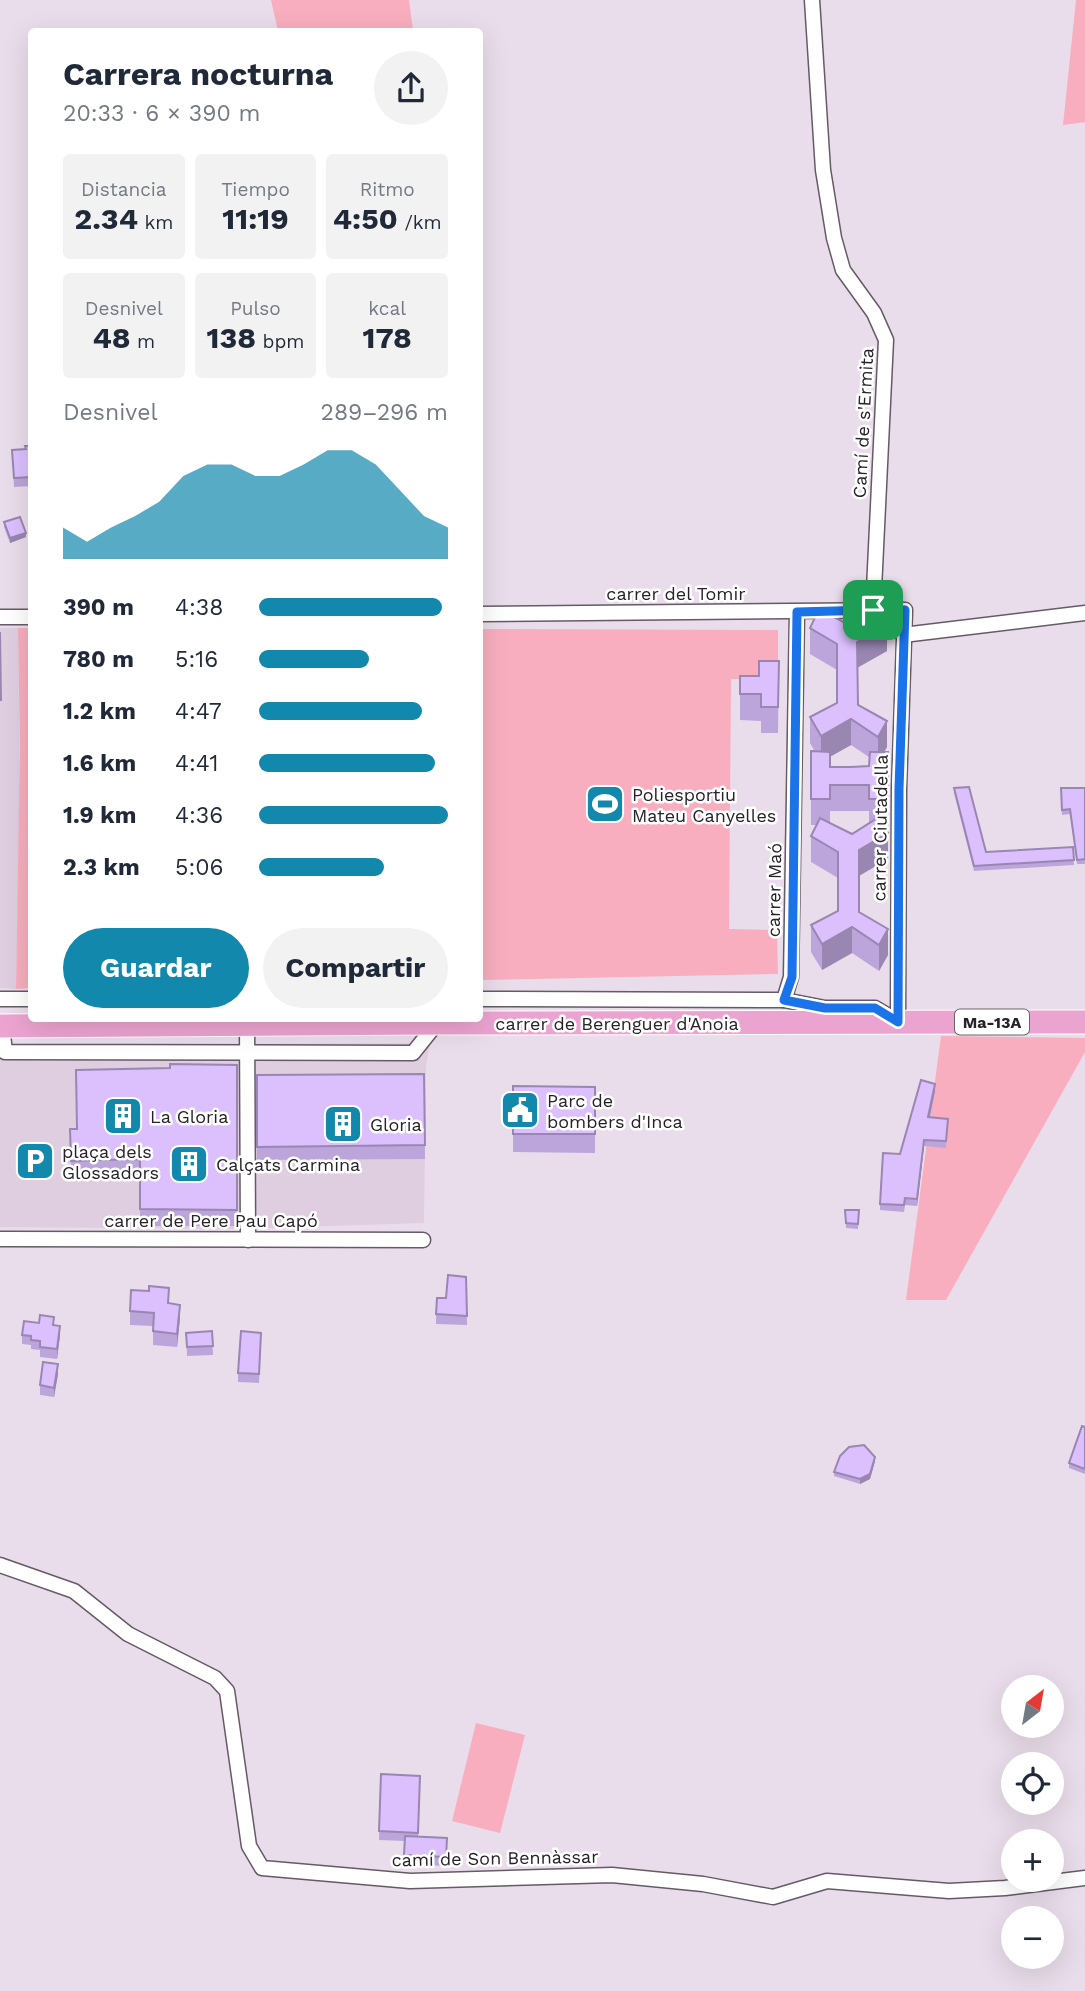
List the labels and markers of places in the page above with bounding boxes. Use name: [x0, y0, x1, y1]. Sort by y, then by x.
pin: [843, 580, 903, 640]
sports icon: Poliesportiu Mateu Canyelles: [584, 783, 626, 825]
place label: Poliesportiu Mateu Canyelles: [632, 784, 776, 826]
public building icon: Parc de bombers d'Inca: [499, 1089, 541, 1131]
place label: Parc de bombers d'Inca: [547, 1090, 683, 1132]
building icon: La Gloria: [102, 1095, 144, 1137]
building icon: Gloria: [322, 1103, 364, 1145]
place label: La Gloria: [150, 1106, 228, 1127]
place label: Gloria: [370, 1114, 422, 1135]
parking icon: plaça dels Glossadors: [14, 1140, 56, 1182]
place label: plaça dels Glossadors: [62, 1141, 159, 1183]
building icon: Calçats Carmina: [168, 1143, 210, 1185]
place label: Calçats Carmina: [216, 1154, 360, 1175]

